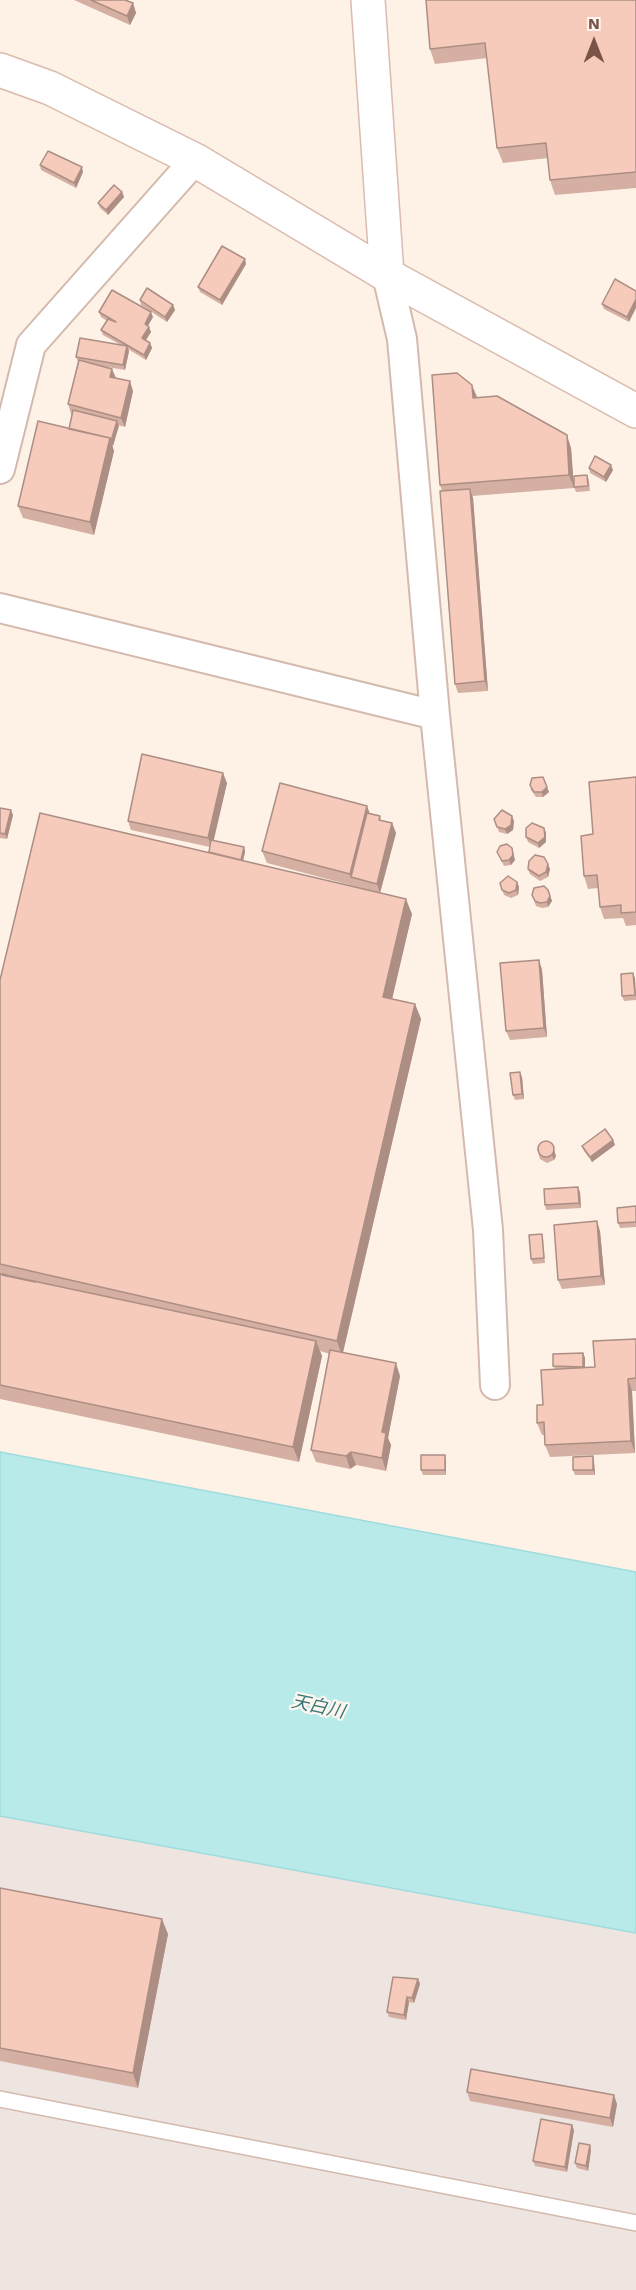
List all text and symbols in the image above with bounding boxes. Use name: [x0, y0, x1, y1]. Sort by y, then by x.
north arrow: [564, 12, 624, 72]
text: N: [588, 14, 600, 33]
water label: 天白川: [289, 1691, 347, 1723]

